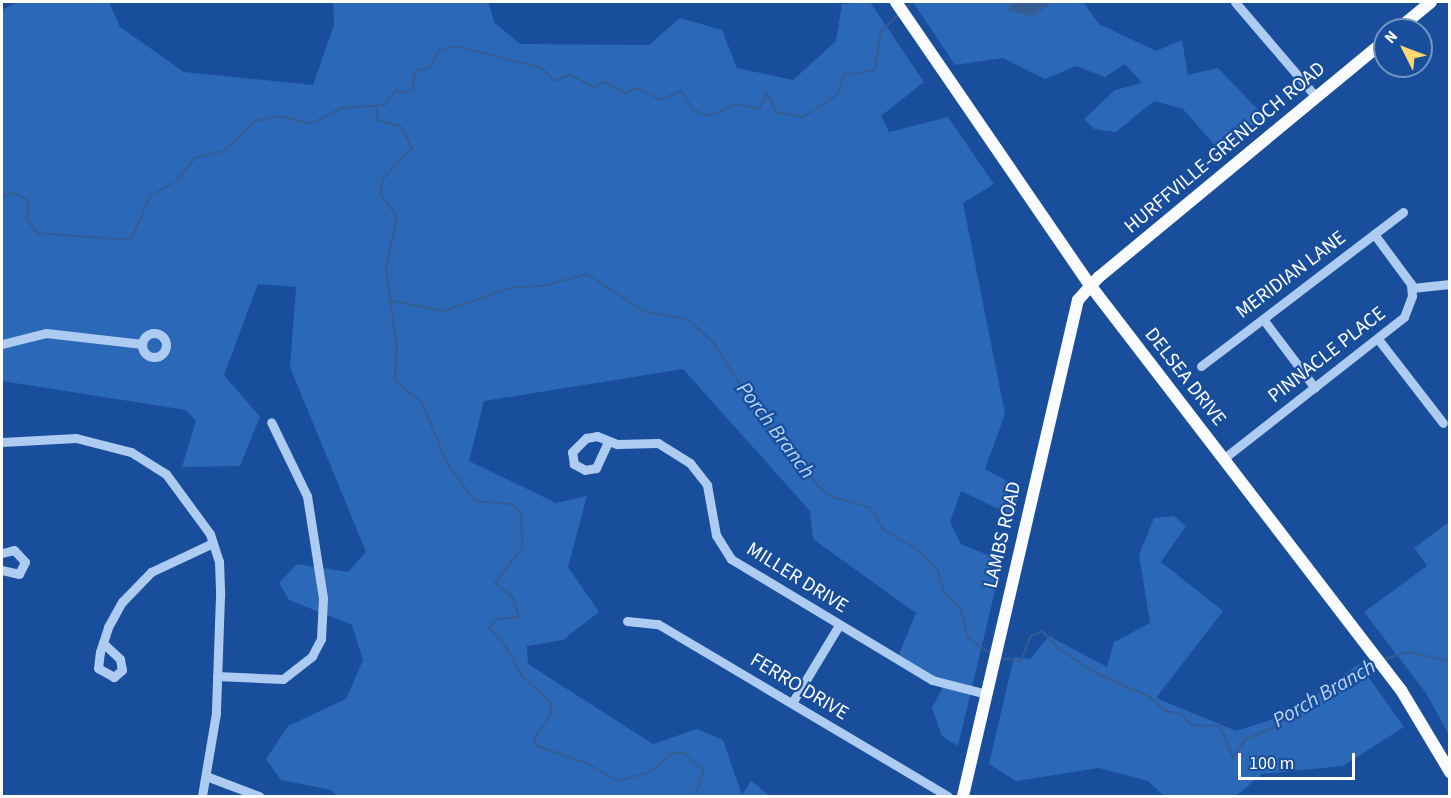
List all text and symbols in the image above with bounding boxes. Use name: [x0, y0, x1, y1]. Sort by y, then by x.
north arrow: [1373, 18, 1433, 78]
text: N: [1379, 26, 1403, 49]
street label: HURFFVILLE-GRENLOCH ROAD: [1120, 57, 1330, 239]
street label: MERIDIAN LANE: [1231, 226, 1351, 324]
street label: PINNACLE PLACE: [1263, 302, 1391, 408]
street label: DELSEA DRIVE: [1139, 323, 1231, 431]
water label: Porch Branch: [731, 377, 821, 483]
street label: LAMBS ROAD: [979, 479, 1027, 591]
street label: MILLER DRIVE: [742, 537, 852, 619]
street label: FERRO DRIVE: [746, 648, 852, 726]
water label: Porch Branch: [1268, 653, 1380, 733]
scale bar: [1241, 741, 1358, 779]
text: 100 m: [1249, 751, 1294, 776]

